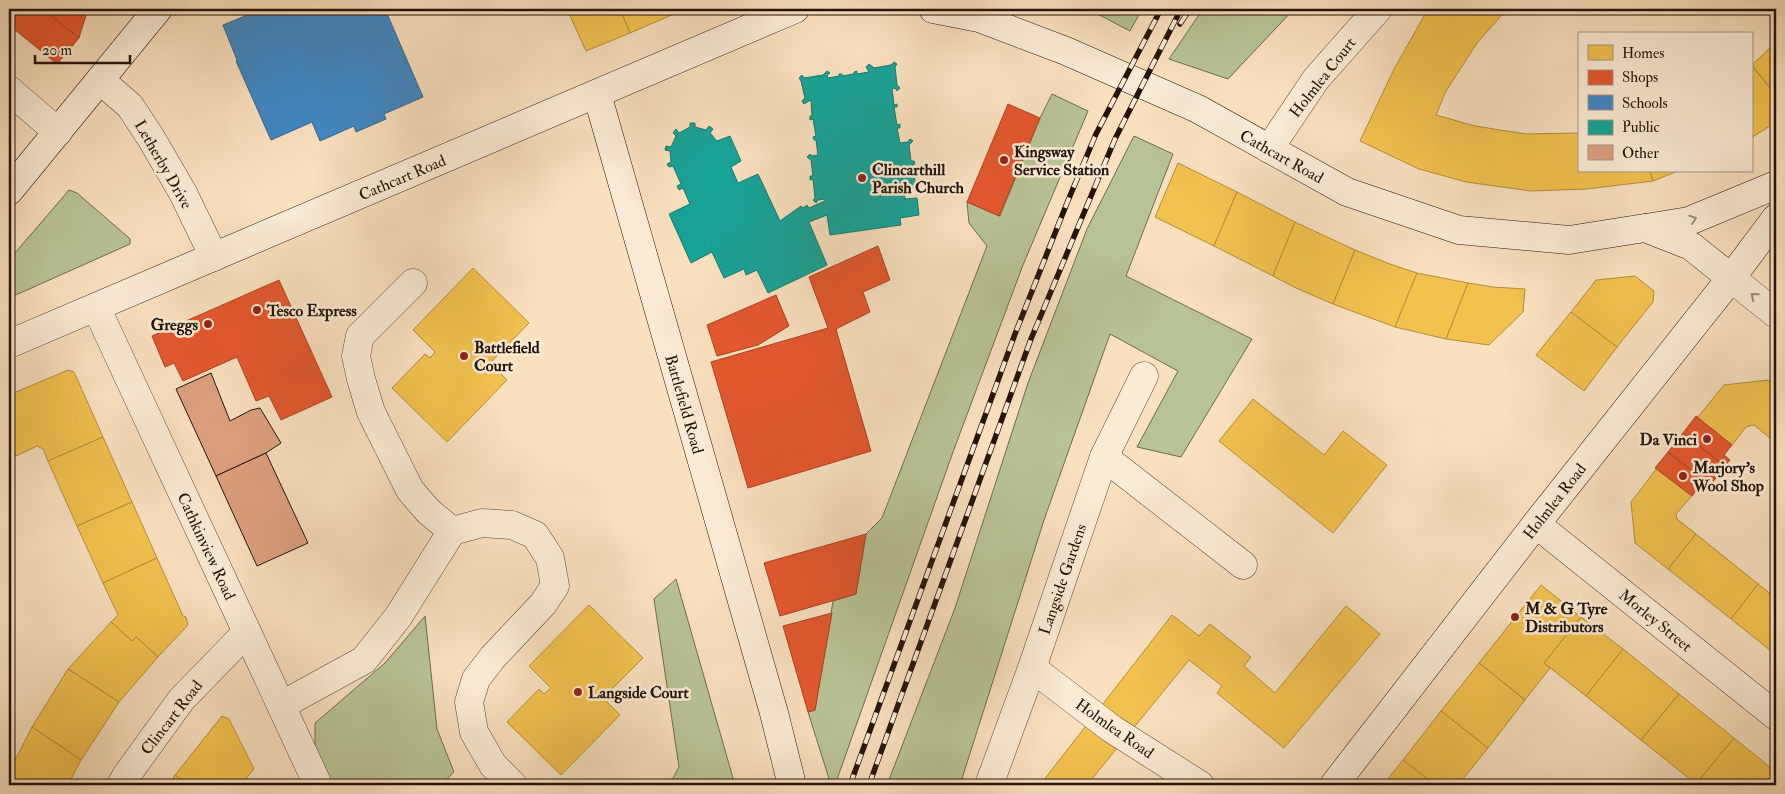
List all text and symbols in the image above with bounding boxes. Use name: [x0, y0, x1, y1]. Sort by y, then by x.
scale bar: [35, 32, 130, 64]
legend: [1578, 32, 1752, 172]
street label: Holmlea Court: [1285, 33, 1360, 122]
text: 20 m: [42, 41, 72, 60]
text: Homes: [1622, 44, 1664, 63]
text: Shops: [1622, 68, 1658, 88]
text: Schools: [1622, 94, 1668, 113]
street label: Letherby Drive: [130, 116, 197, 213]
text: Public: [1622, 118, 1660, 137]
street label: Cathcart Road: [1236, 126, 1327, 188]
place label: Kingsway Service Station: [1014, 142, 1110, 180]
text: Other: [1622, 144, 1659, 163]
street label: Cathcart Road: [356, 151, 449, 205]
marker: Kingsway Service Station: [998, 154, 1010, 166]
place label: Clincarthill Parish Church: [872, 160, 965, 198]
marker: Clincarthill Parish Church: [856, 172, 868, 184]
one-way arrow: [1688, 215, 1697, 225]
one-way arrow: [1751, 293, 1760, 301]
place label: Tesco Express: [266, 301, 357, 322]
marker: Tesco Express: [251, 304, 263, 316]
place label: Greggs: [151, 315, 199, 336]
marker: Greggs: [202, 318, 214, 330]
place label: Battlefield Court: [474, 338, 540, 376]
marker: Battlefield Court: [458, 350, 470, 362]
street label: Battlefield Road: [660, 352, 708, 456]
place label: Da Vinci: [1640, 430, 1698, 450]
marker: Da Vinci: [1701, 433, 1713, 445]
place label: Marjory’s Wool Shop: [1692, 458, 1764, 497]
street label: Holmlea Road: [1519, 459, 1591, 544]
marker: Marjory’s Wool Shop: [1677, 470, 1689, 482]
street label: Cathkinview Road: [172, 490, 240, 603]
street label: Langside Gardens: [1035, 521, 1091, 637]
street label: Morley Street: [1615, 585, 1696, 656]
place label: M & G Tyre Distributors: [1524, 599, 1608, 637]
marker: M & G Tyre Distributors: [1509, 611, 1521, 623]
street label: Clincart Road: [136, 676, 207, 759]
place label: Langside Court: [588, 683, 690, 704]
marker: Langside Court: [572, 686, 584, 698]
street label: Holmlea Road: [1071, 694, 1158, 763]

